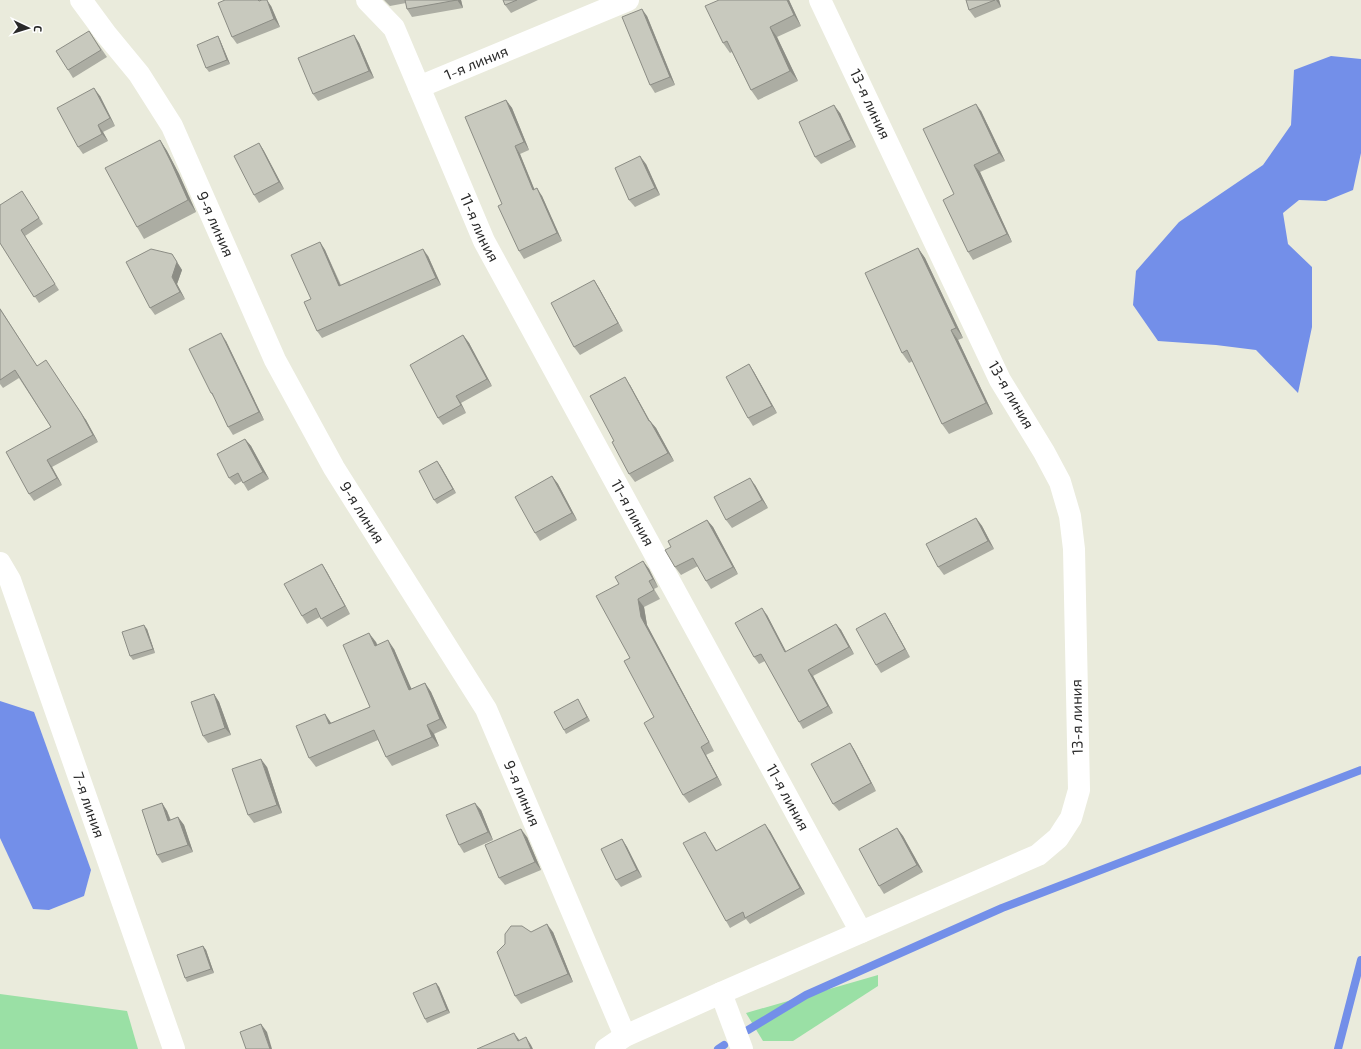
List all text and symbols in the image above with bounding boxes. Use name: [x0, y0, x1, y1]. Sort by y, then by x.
north arrow: [8, 8, 48, 48]
text: С: [32, 25, 45, 33]
street label: 1-я линия: [441, 41, 510, 83]
street label: 13-я линия: [847, 66, 895, 142]
street label: 9-я линия: [194, 188, 238, 259]
street label: 11-я линия: [457, 190, 504, 265]
street label: 13-я линия: [985, 357, 1039, 432]
street label: 11-я линия: [608, 476, 659, 549]
street label: 9-я линия: [337, 478, 389, 546]
street label: 13-я линия: [1066, 679, 1086, 755]
street label: 9-я линия: [501, 757, 545, 829]
street label: 11-я линия: [763, 761, 814, 833]
street label: 7-я линия: [70, 769, 109, 840]

